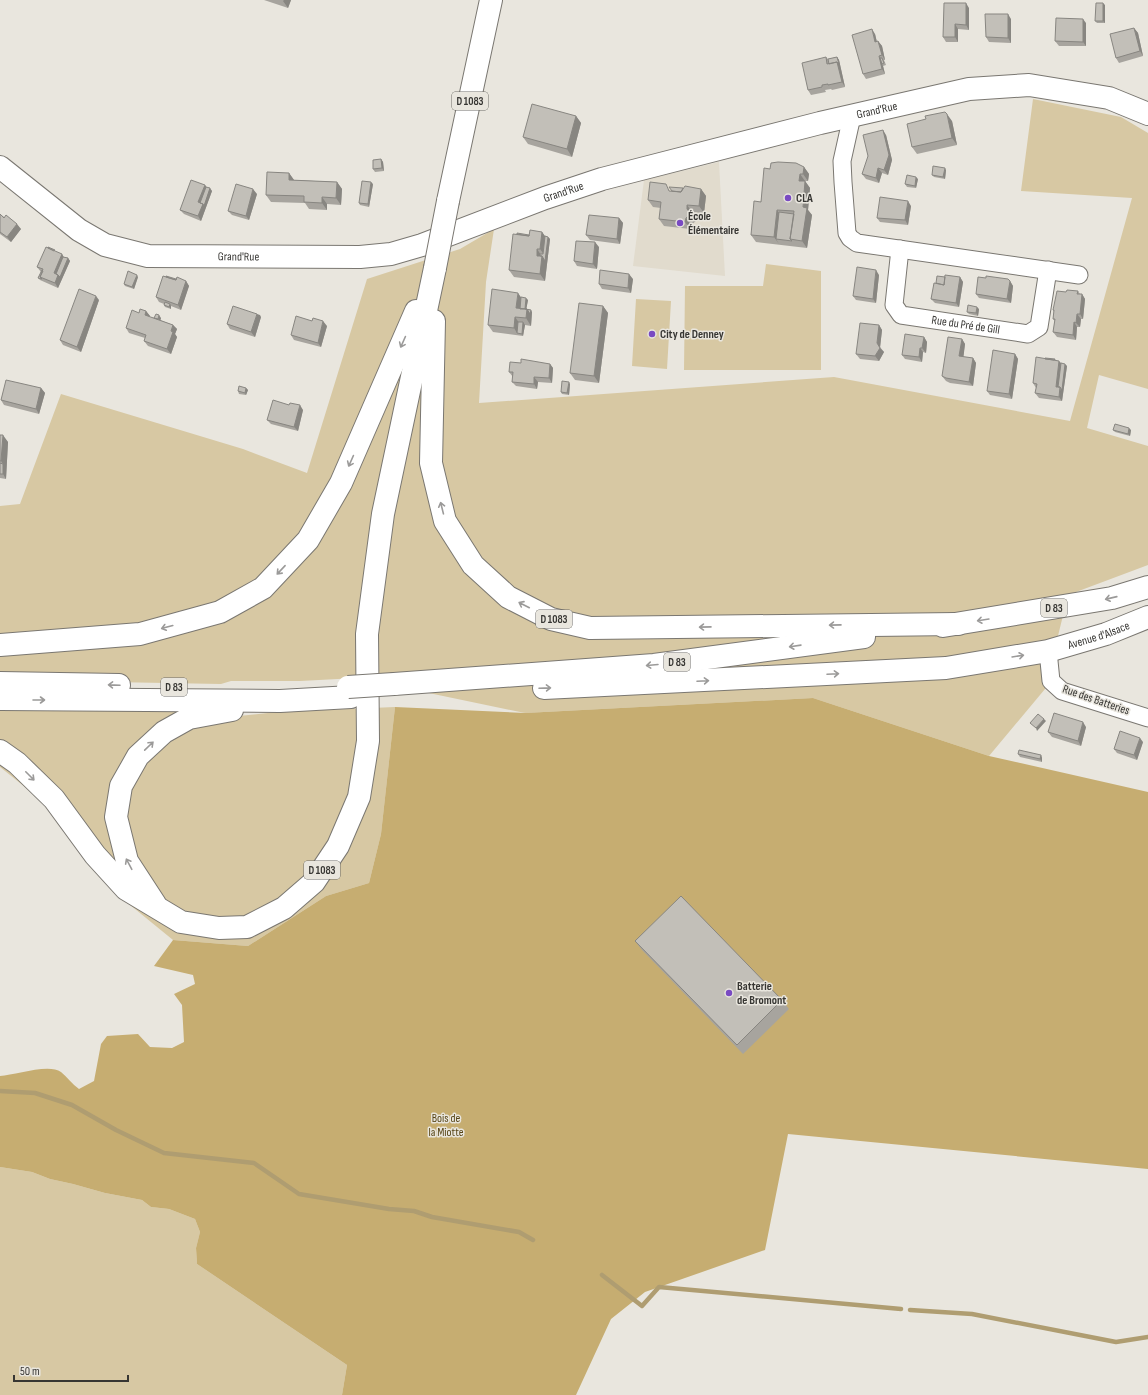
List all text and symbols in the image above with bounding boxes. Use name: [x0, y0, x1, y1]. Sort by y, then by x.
road number: D 1083: [452, 92, 488, 110]
street label: Grand'Rue: [855, 98, 899, 122]
street label: Grand'Rue: [541, 178, 586, 206]
place label: CLA: [796, 191, 813, 206]
marker: CLA: [783, 193, 793, 203]
place label: École Élémentaire: [688, 209, 739, 238]
marker: École Élémentaire: [675, 218, 685, 228]
street label: Grand'Rue: [218, 249, 259, 264]
street label: Rue du Pré de Gill: [931, 312, 1001, 337]
place label: City de Denney: [660, 327, 724, 342]
marker: City de Denney: [647, 329, 657, 339]
one-way arrow: [399, 336, 406, 348]
one-way arrow: [347, 455, 354, 467]
one-way arrow: [438, 502, 445, 515]
one-way arrow: [276, 564, 285, 575]
one-way arrow: [1104, 595, 1117, 602]
road number: D 83: [1041, 599, 1067, 617]
one-way arrow: [518, 601, 530, 608]
road number: D 1083: [536, 610, 572, 628]
one-way arrow: [976, 616, 989, 624]
street label: Avenue d'Alsace: [1065, 618, 1132, 653]
one-way arrow: [829, 621, 842, 629]
one-way arrow: [161, 623, 174, 631]
one-way arrow: [699, 623, 712, 631]
one-way arrow: [789, 642, 802, 650]
one-way arrow: [1011, 652, 1024, 660]
road number: D 83: [664, 653, 690, 671]
one-way arrow: [646, 662, 659, 669]
one-way arrow: [826, 670, 839, 677]
one-way arrow: [696, 677, 709, 684]
road number: D 83: [161, 678, 187, 696]
street label: Rue des Batteries: [1060, 681, 1132, 719]
one-way arrow: [108, 682, 121, 689]
one-way arrow: [538, 684, 551, 692]
one-way arrow: [32, 696, 45, 704]
one-way arrow: [144, 741, 154, 750]
one-way arrow: [25, 771, 35, 781]
one-way arrow: [125, 858, 133, 870]
road number: D 1083: [304, 861, 340, 879]
place label: Batterie de Bromont: [737, 979, 786, 1008]
marker: Batterie de Bromont: [724, 988, 734, 998]
park label: Bois de la Miotte: [428, 1111, 464, 1140]
scale bar: [14, 1357, 128, 1383]
text: 50 m: [20, 1364, 40, 1379]

